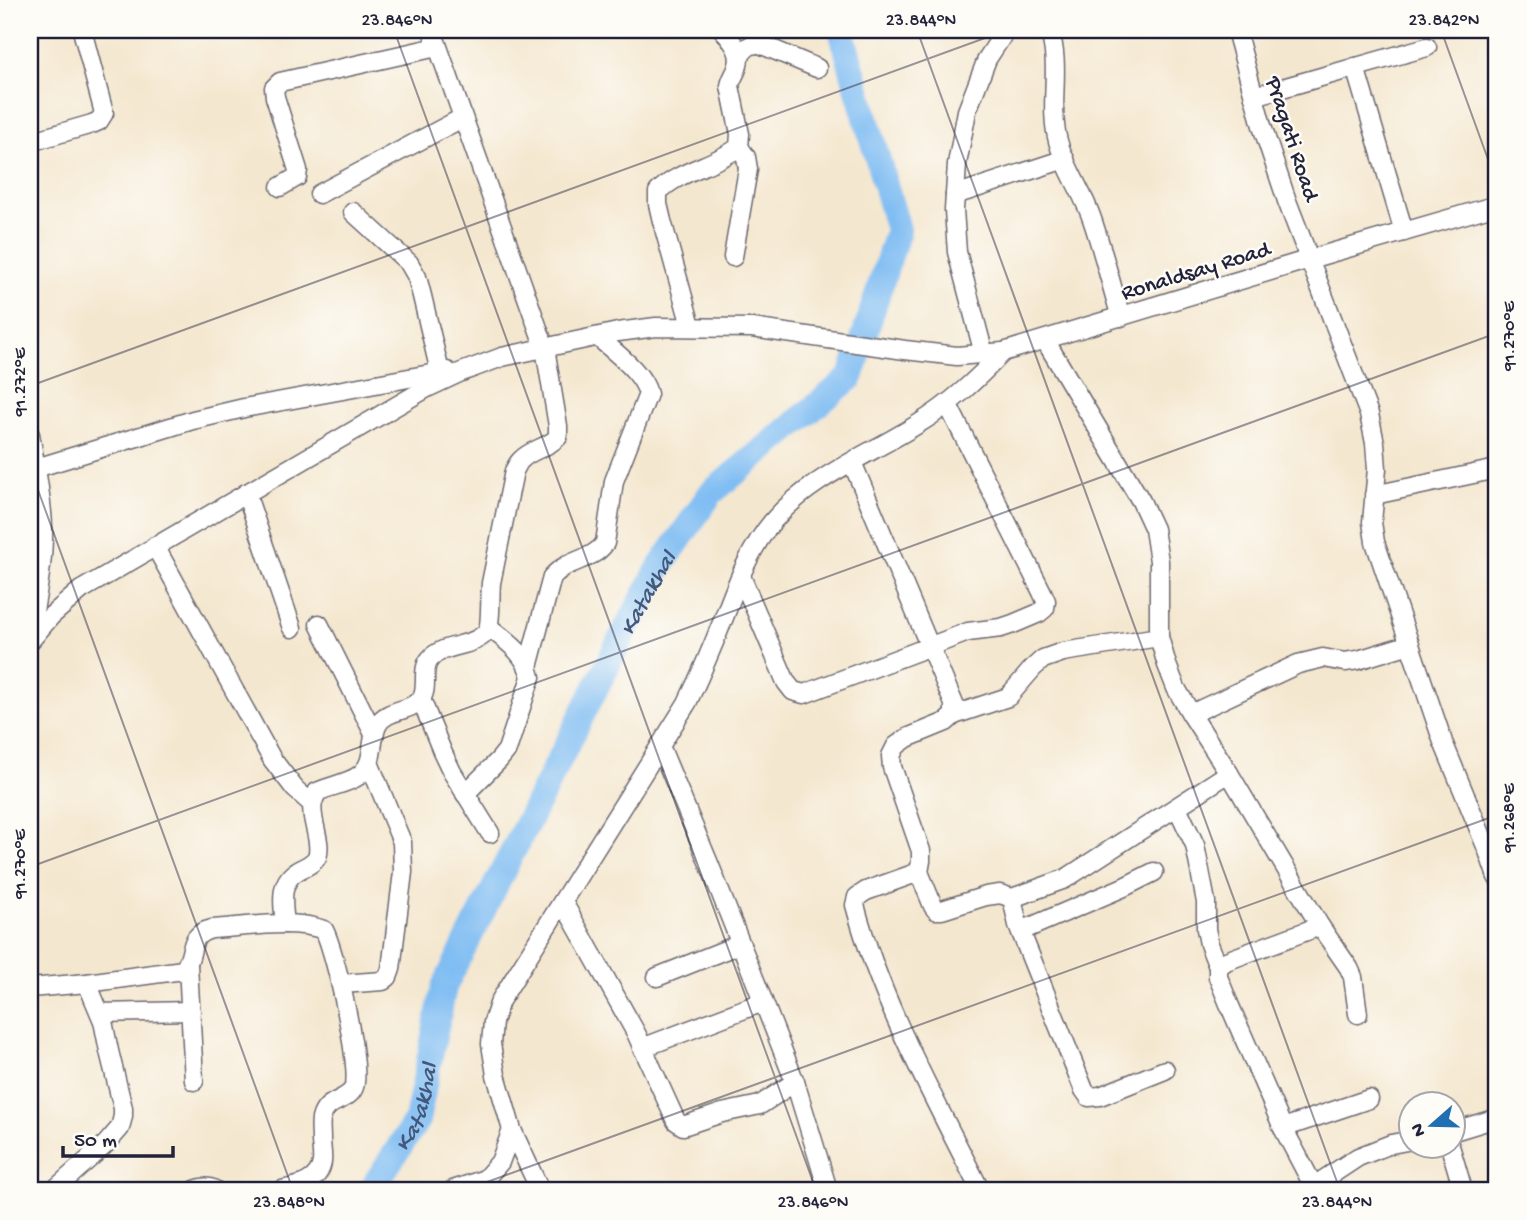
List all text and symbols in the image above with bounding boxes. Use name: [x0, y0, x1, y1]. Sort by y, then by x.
text: 23.846°N: [361, 11, 433, 32]
text: 23.844°N: [886, 11, 956, 32]
text: 23.842°N: [1409, 11, 1479, 32]
street label: Pragati Road: [1258, 72, 1324, 206]
street label: Ronaldsay Road: [1118, 236, 1275, 308]
text: 91.270°E: [1500, 300, 1521, 372]
text: 91.272°E: [11, 347, 32, 417]
water label: Katakhal: [615, 545, 686, 641]
text: 91.268°E: [1500, 783, 1521, 854]
text: 91.270°E: [11, 828, 32, 900]
water label: Katakhal: [389, 1059, 447, 1158]
north arrow: [1398, 1090, 1468, 1160]
scale bar: [63, 1115, 173, 1159]
text: N: [1406, 1120, 1432, 1139]
text: 50 m: [74, 1130, 117, 1155]
text: 23.848°N: [253, 1193, 325, 1214]
text: 23.846°N: [777, 1193, 849, 1214]
text: 23.844°N: [1302, 1193, 1372, 1214]

